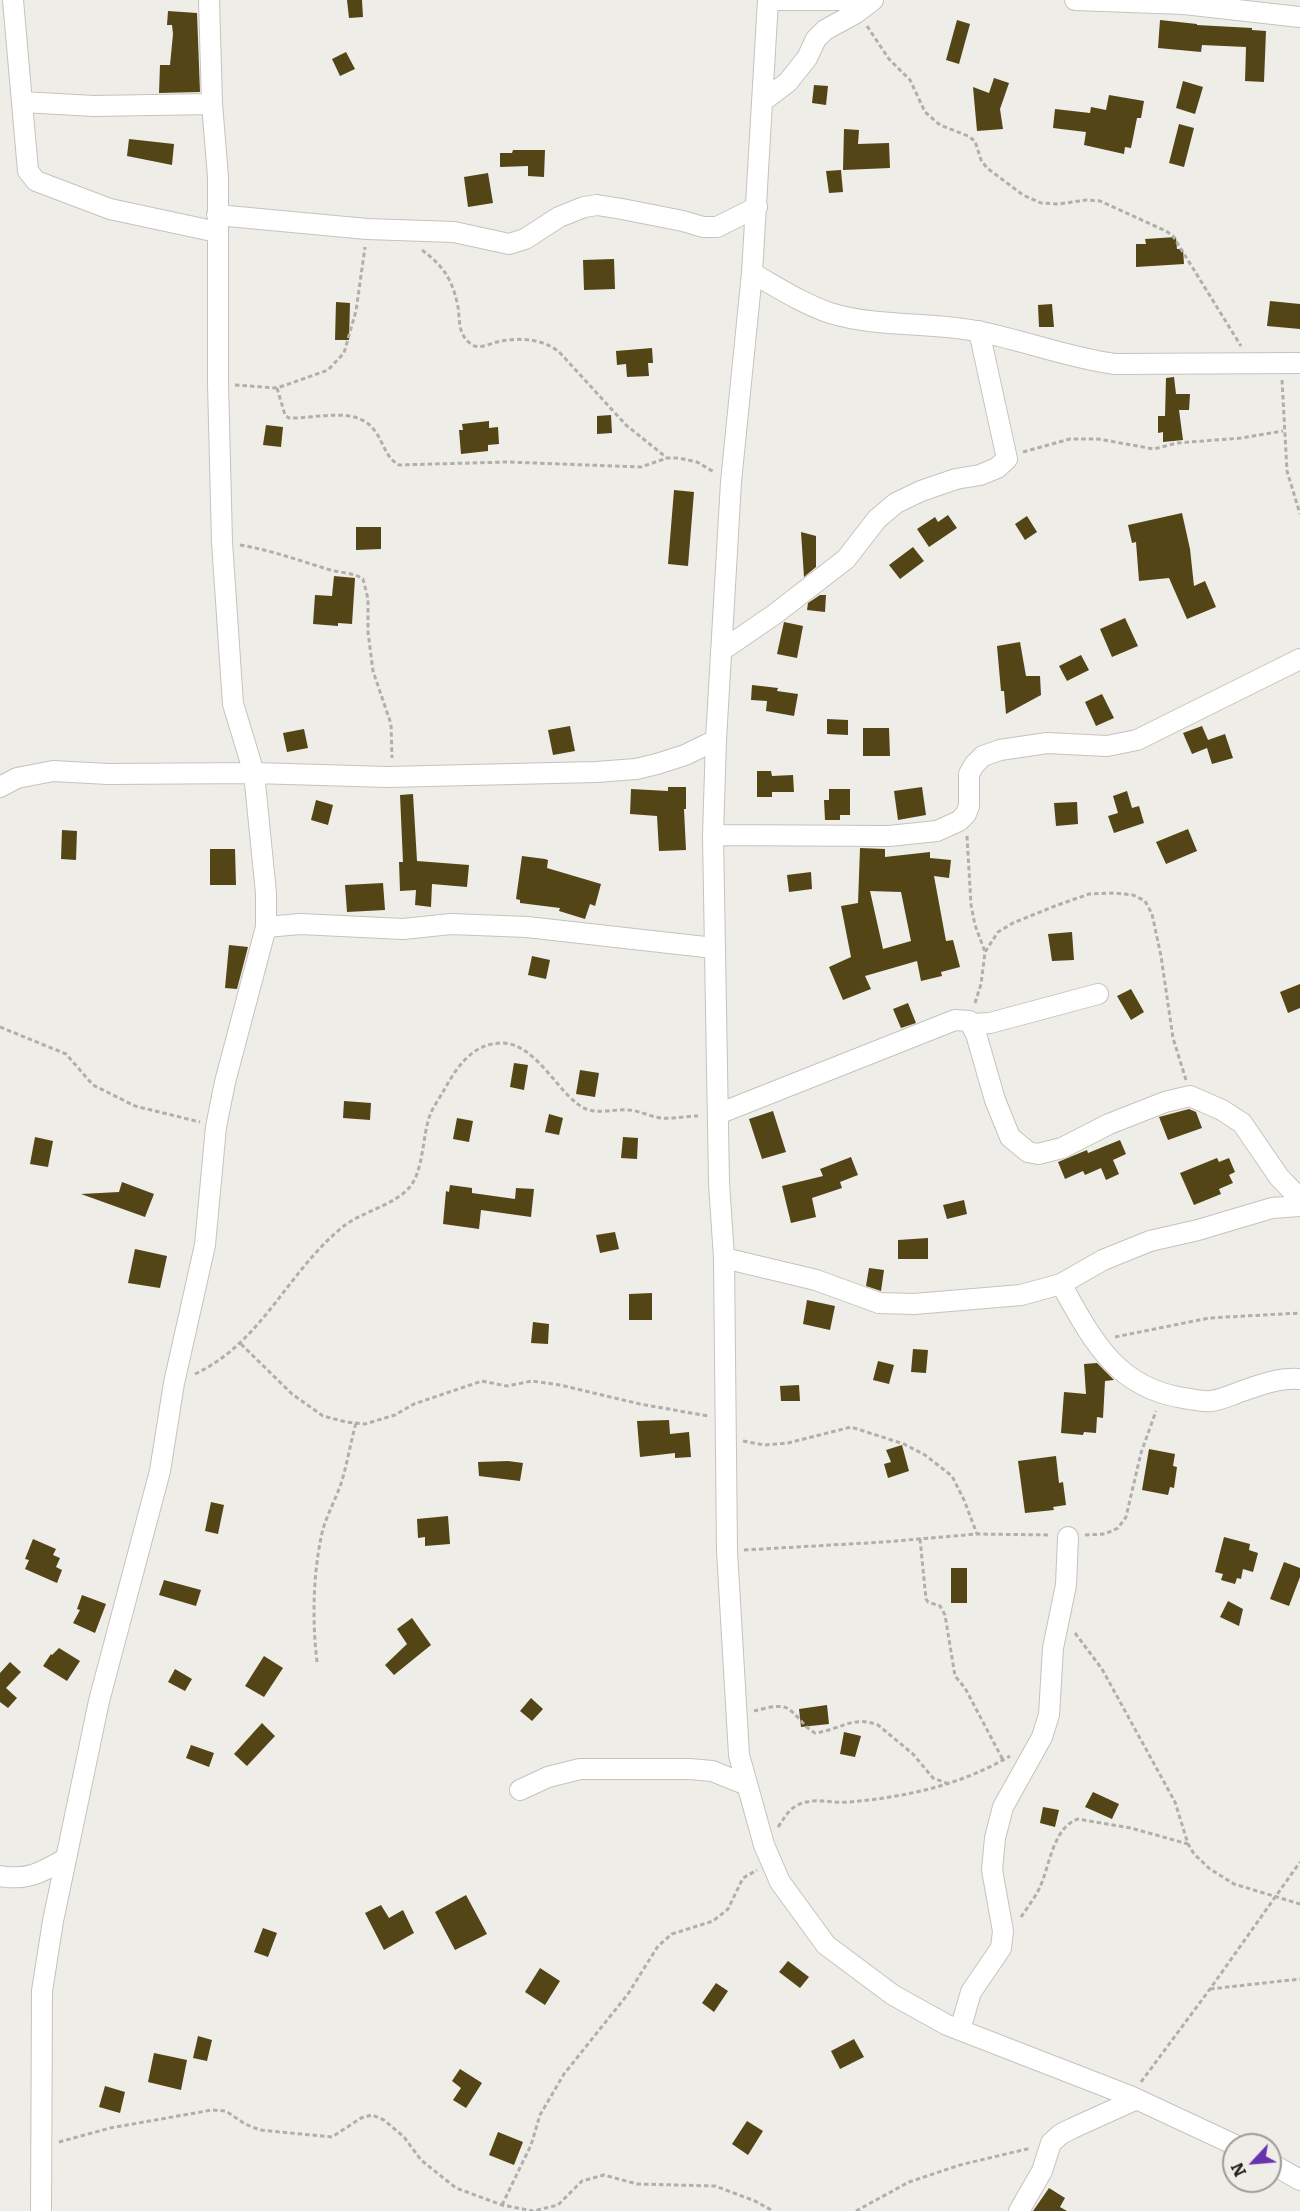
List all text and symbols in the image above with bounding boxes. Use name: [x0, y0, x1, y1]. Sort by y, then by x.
north arrow: [1222, 2133, 1282, 2193]
text: N: [1224, 2159, 1251, 2181]

